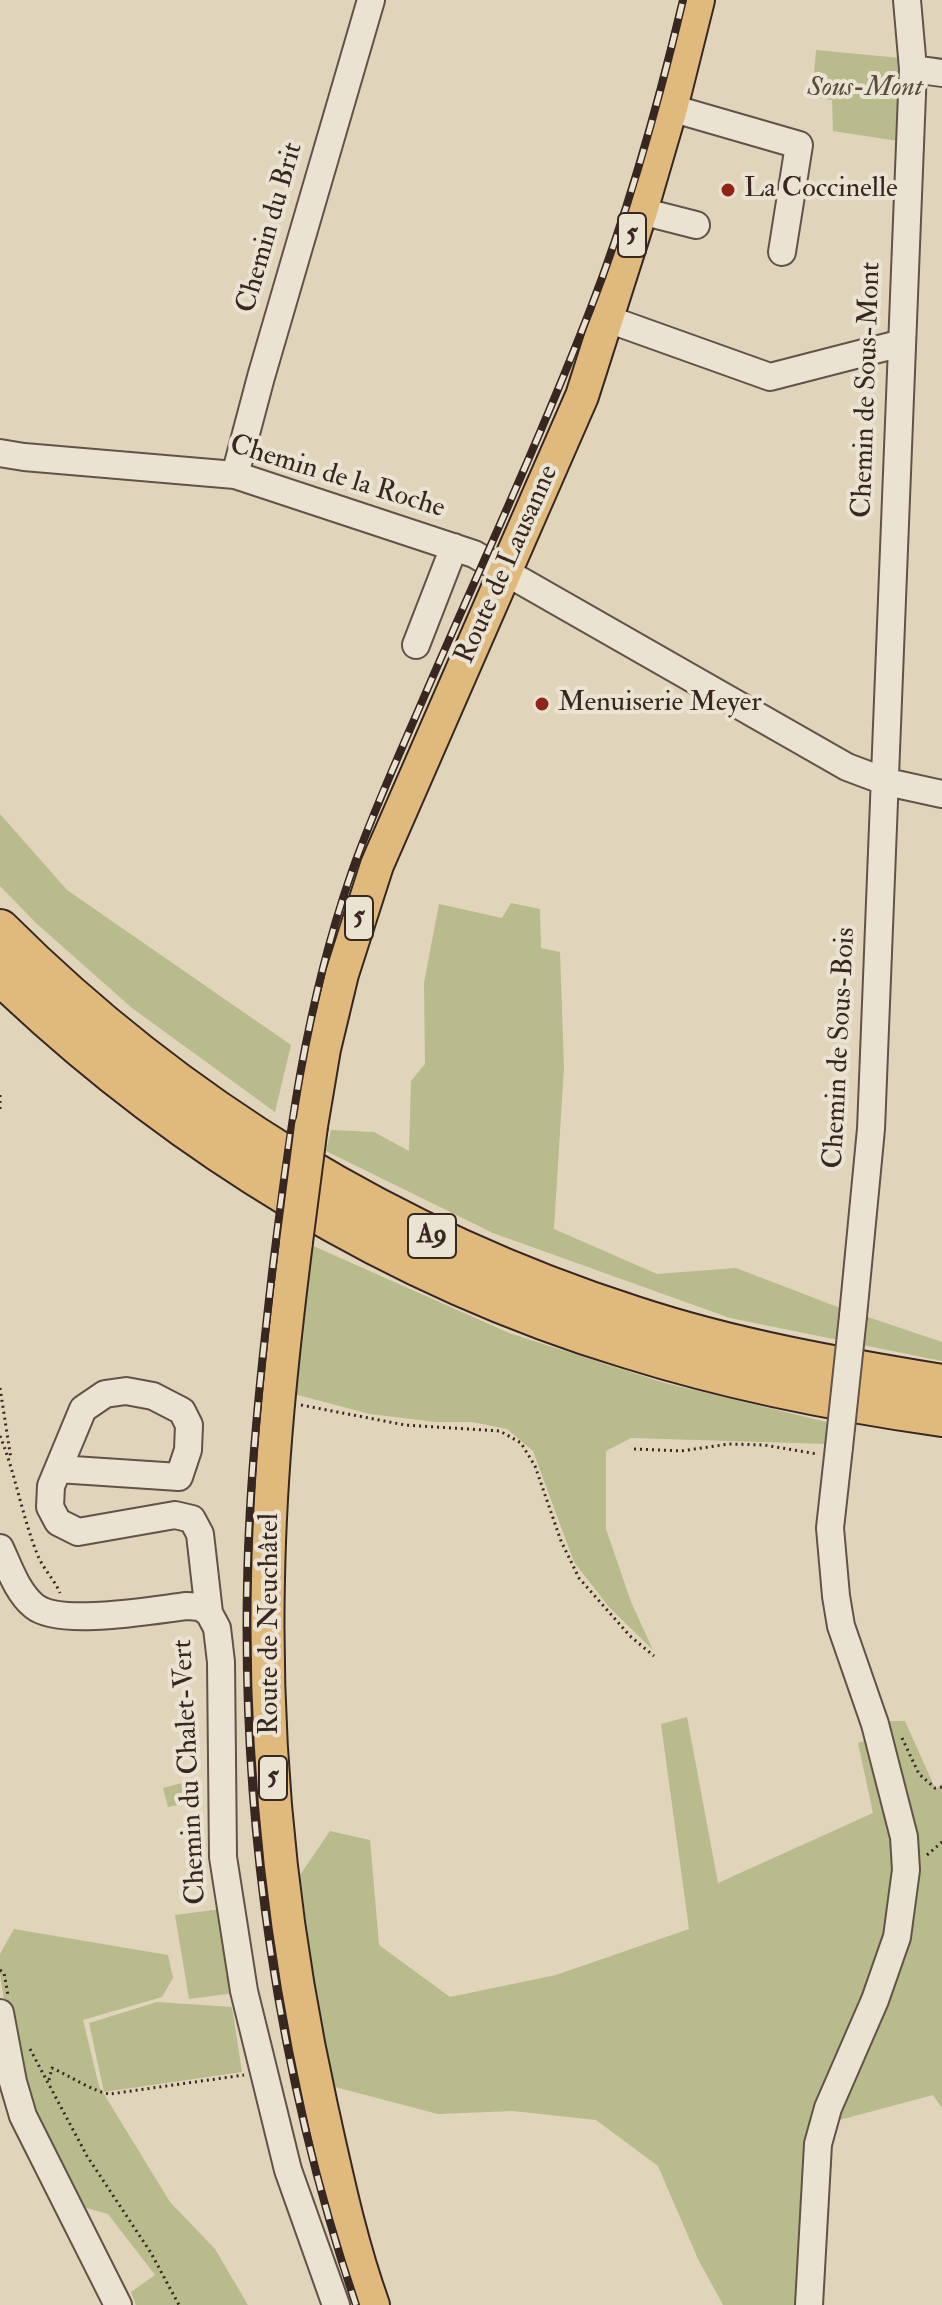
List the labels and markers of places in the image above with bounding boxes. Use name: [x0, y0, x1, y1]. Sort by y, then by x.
place label: La Coccinelle: [744, 173, 898, 207]
marker: La Coccinelle: [719, 181, 737, 199]
place label: Menuiserie Meyer: [558, 687, 762, 721]
marker: Menuiserie Meyer: [533, 695, 551, 713]

